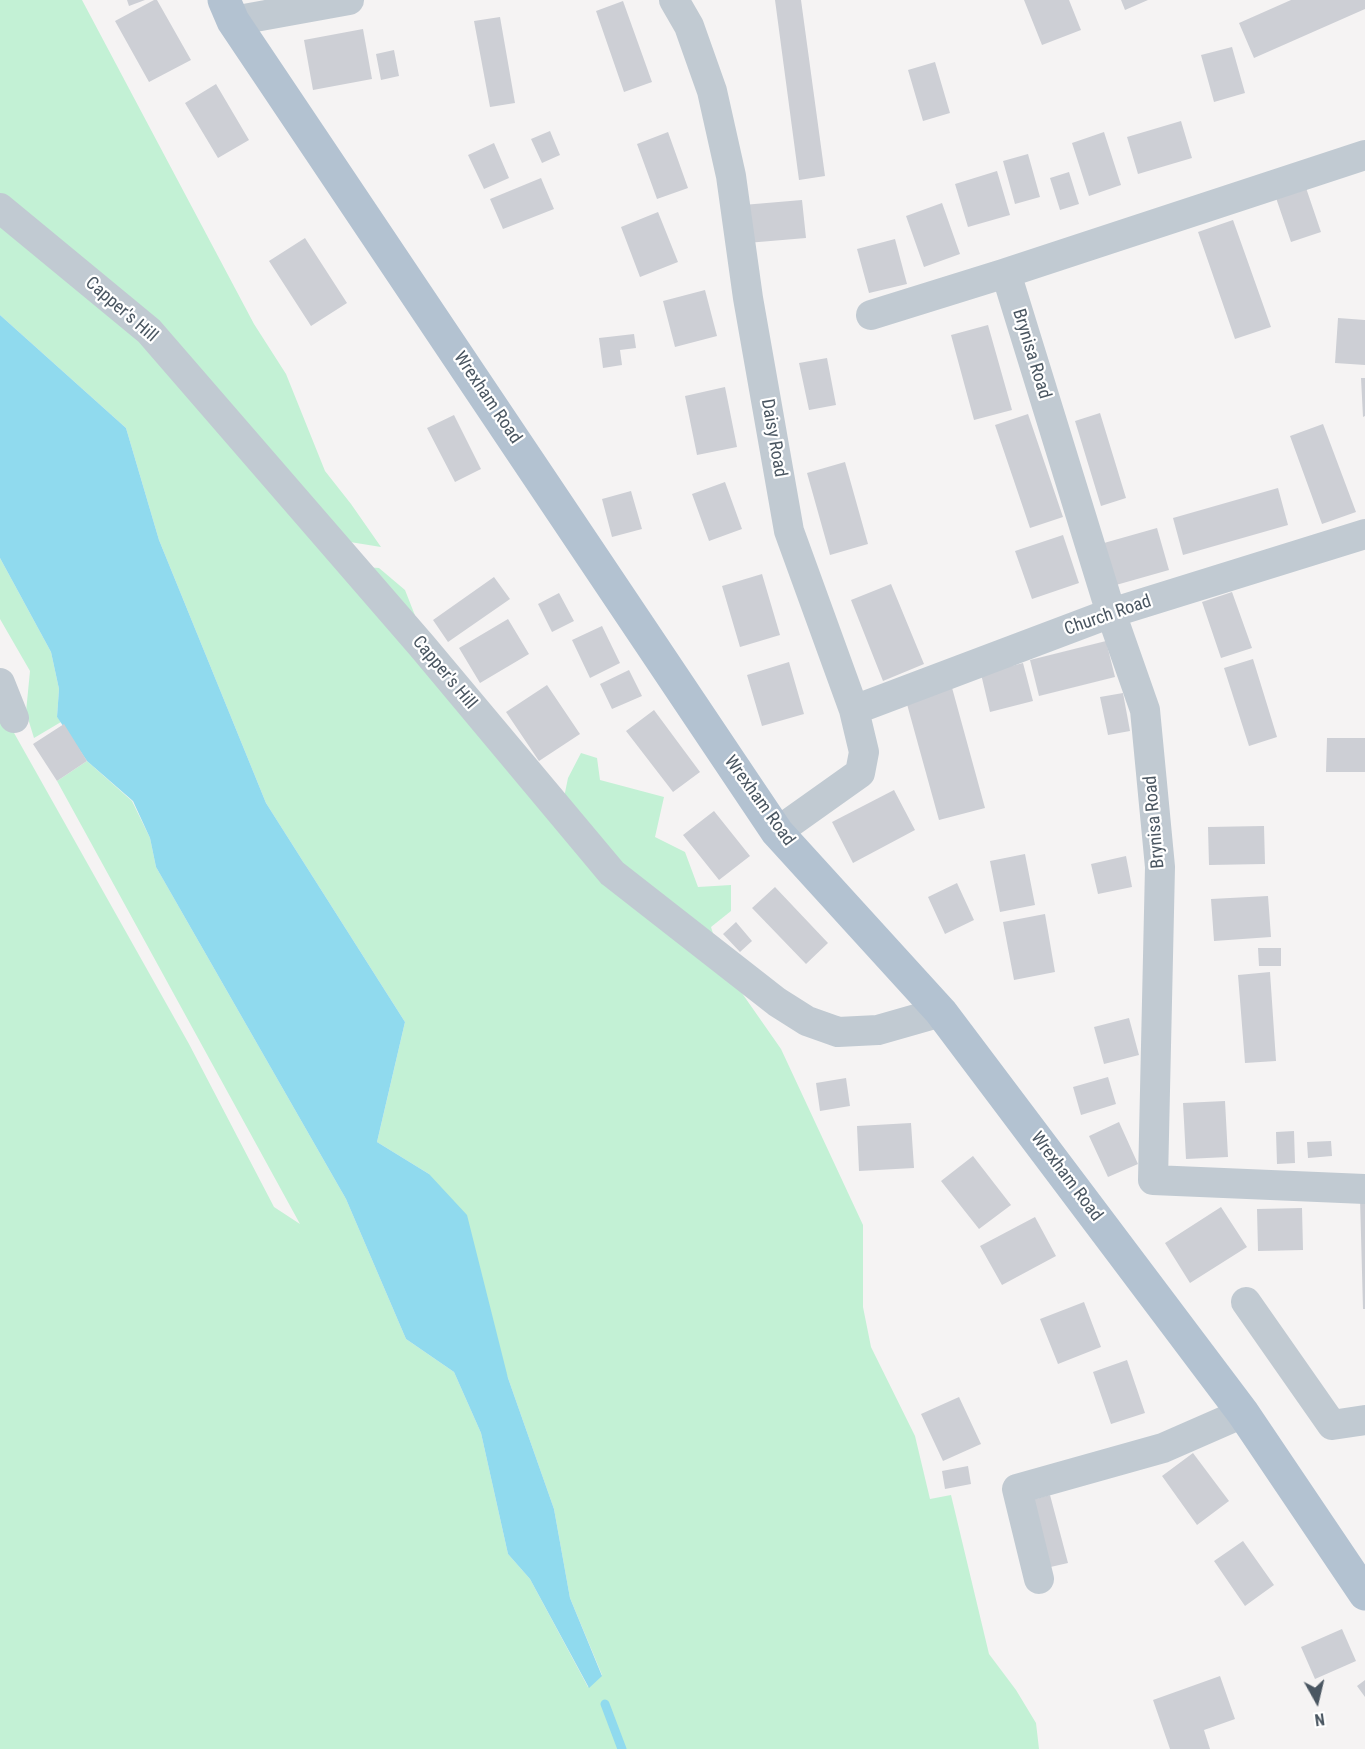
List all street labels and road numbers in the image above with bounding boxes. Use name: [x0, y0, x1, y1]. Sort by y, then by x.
street label: Capper's Hill: [80, 273, 162, 347]
street label: Brynisa Road: [1007, 306, 1055, 402]
street label: Wrexham Road: [448, 348, 526, 448]
street label: Daisy Road: [756, 397, 790, 479]
street label: Church Road: [1062, 591, 1154, 641]
street label: Capper's Hill: [407, 632, 481, 714]
street label: Wrexham Road: [719, 752, 799, 850]
street label: Brynisa Road: [1140, 775, 1170, 869]
street label: Wrexham Road: [1025, 1128, 1107, 1226]

